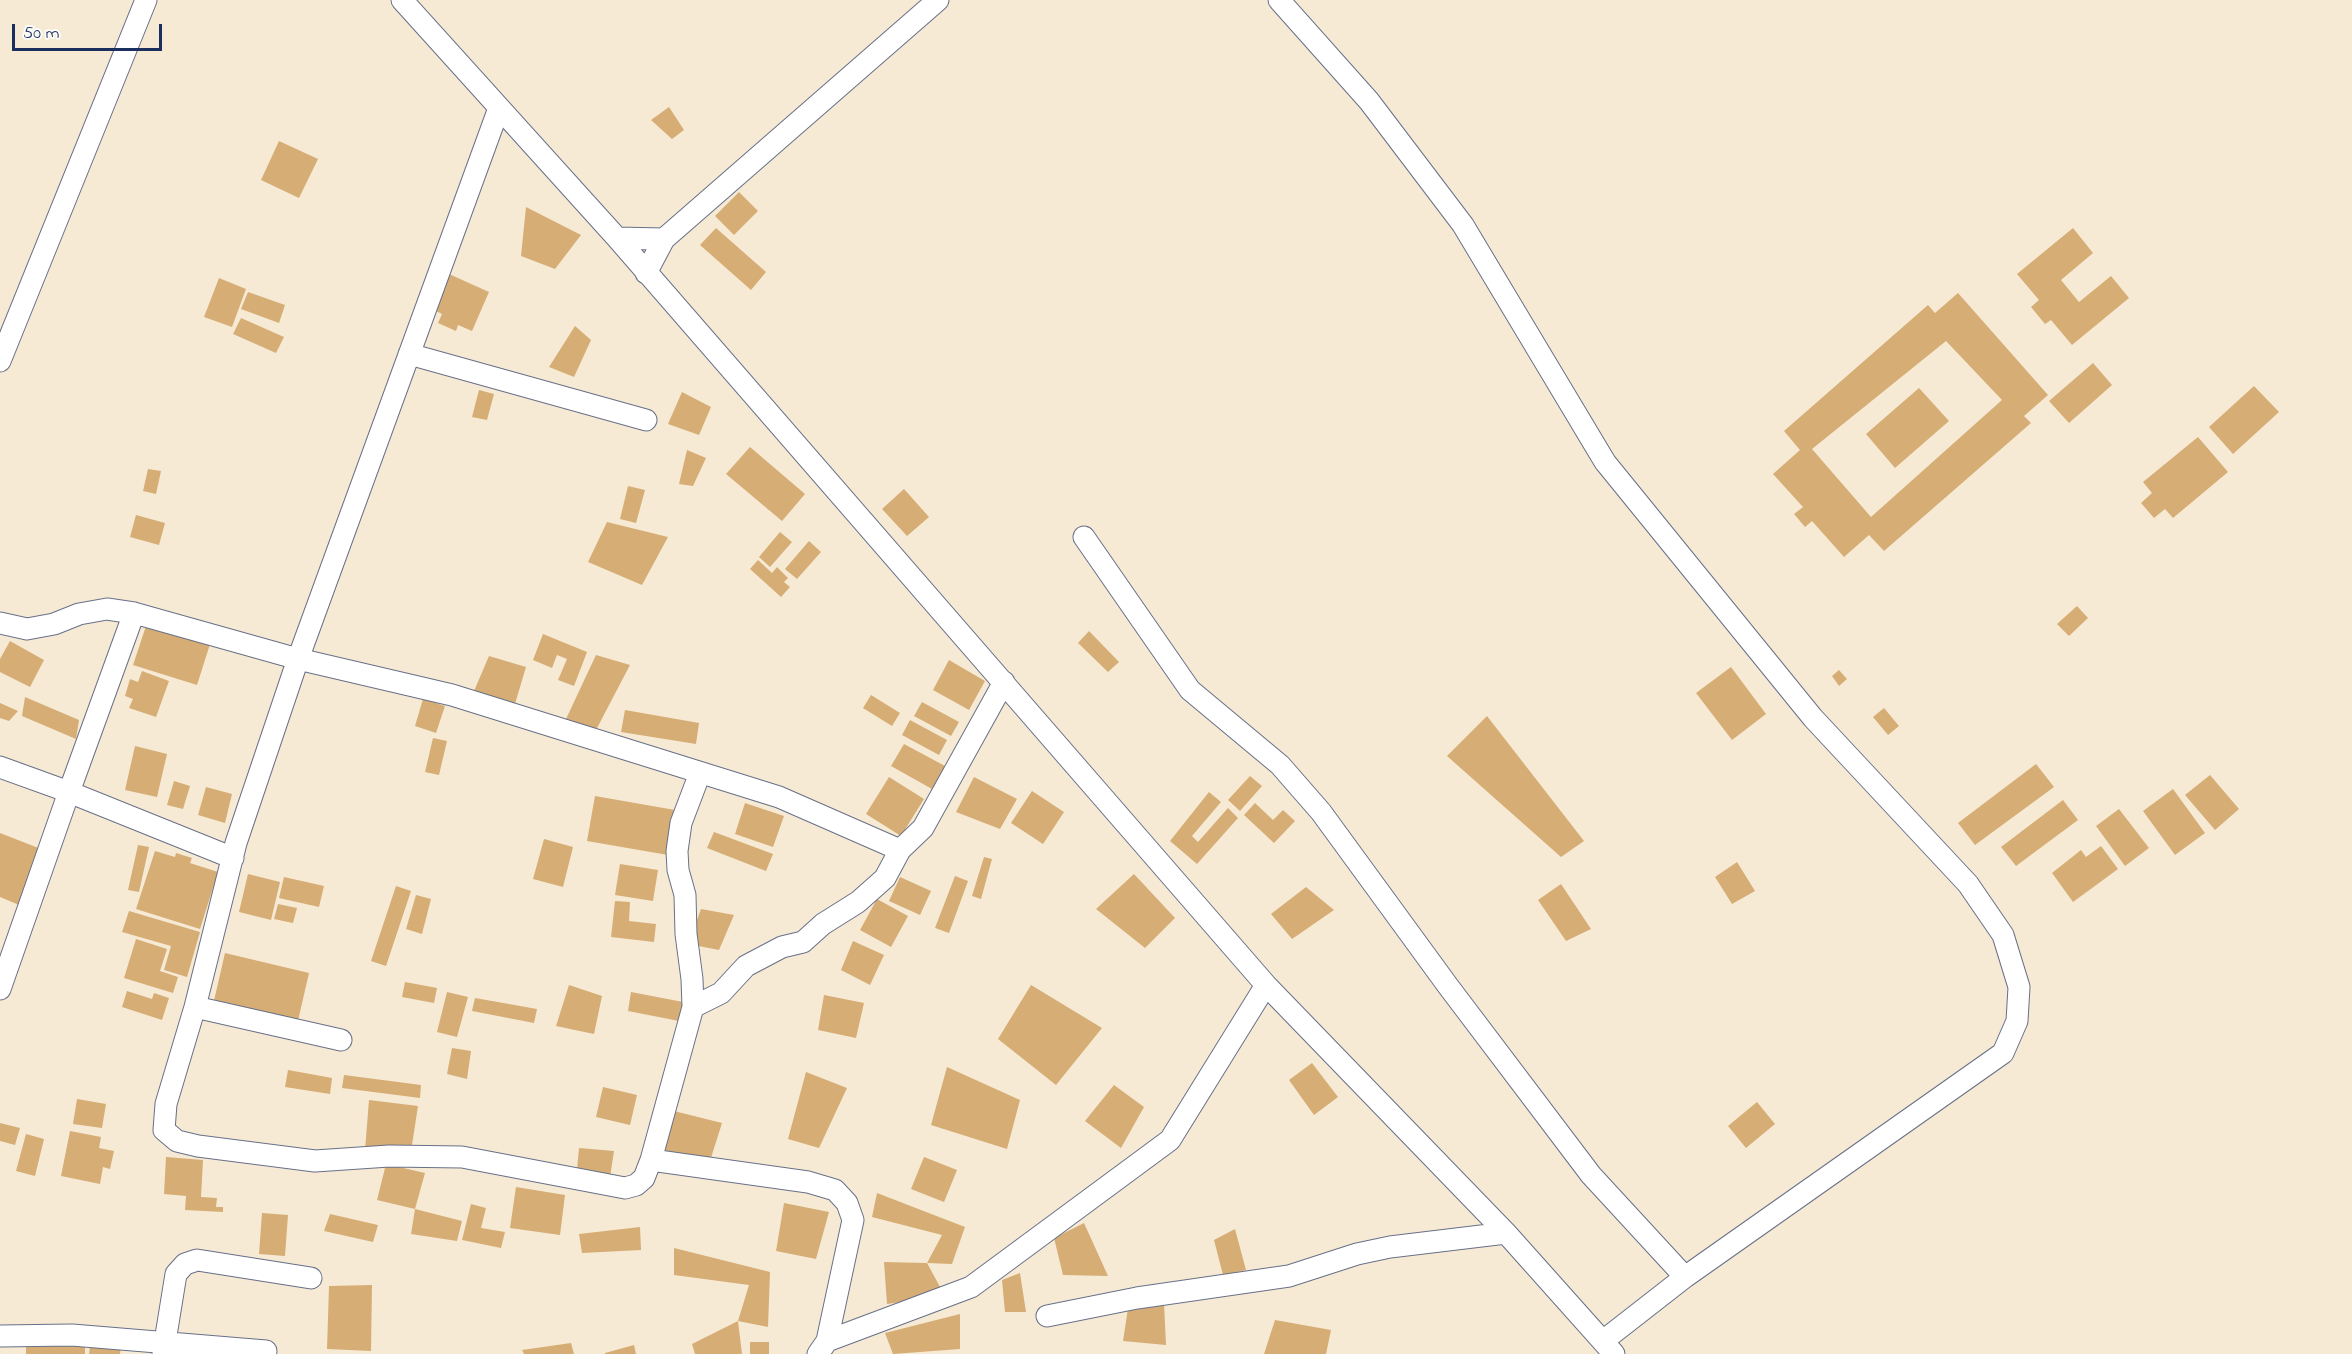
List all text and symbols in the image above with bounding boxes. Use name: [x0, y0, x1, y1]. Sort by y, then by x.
scale bar: [15, 12, 165, 50]
text: 50 m: [23, 21, 60, 47]

